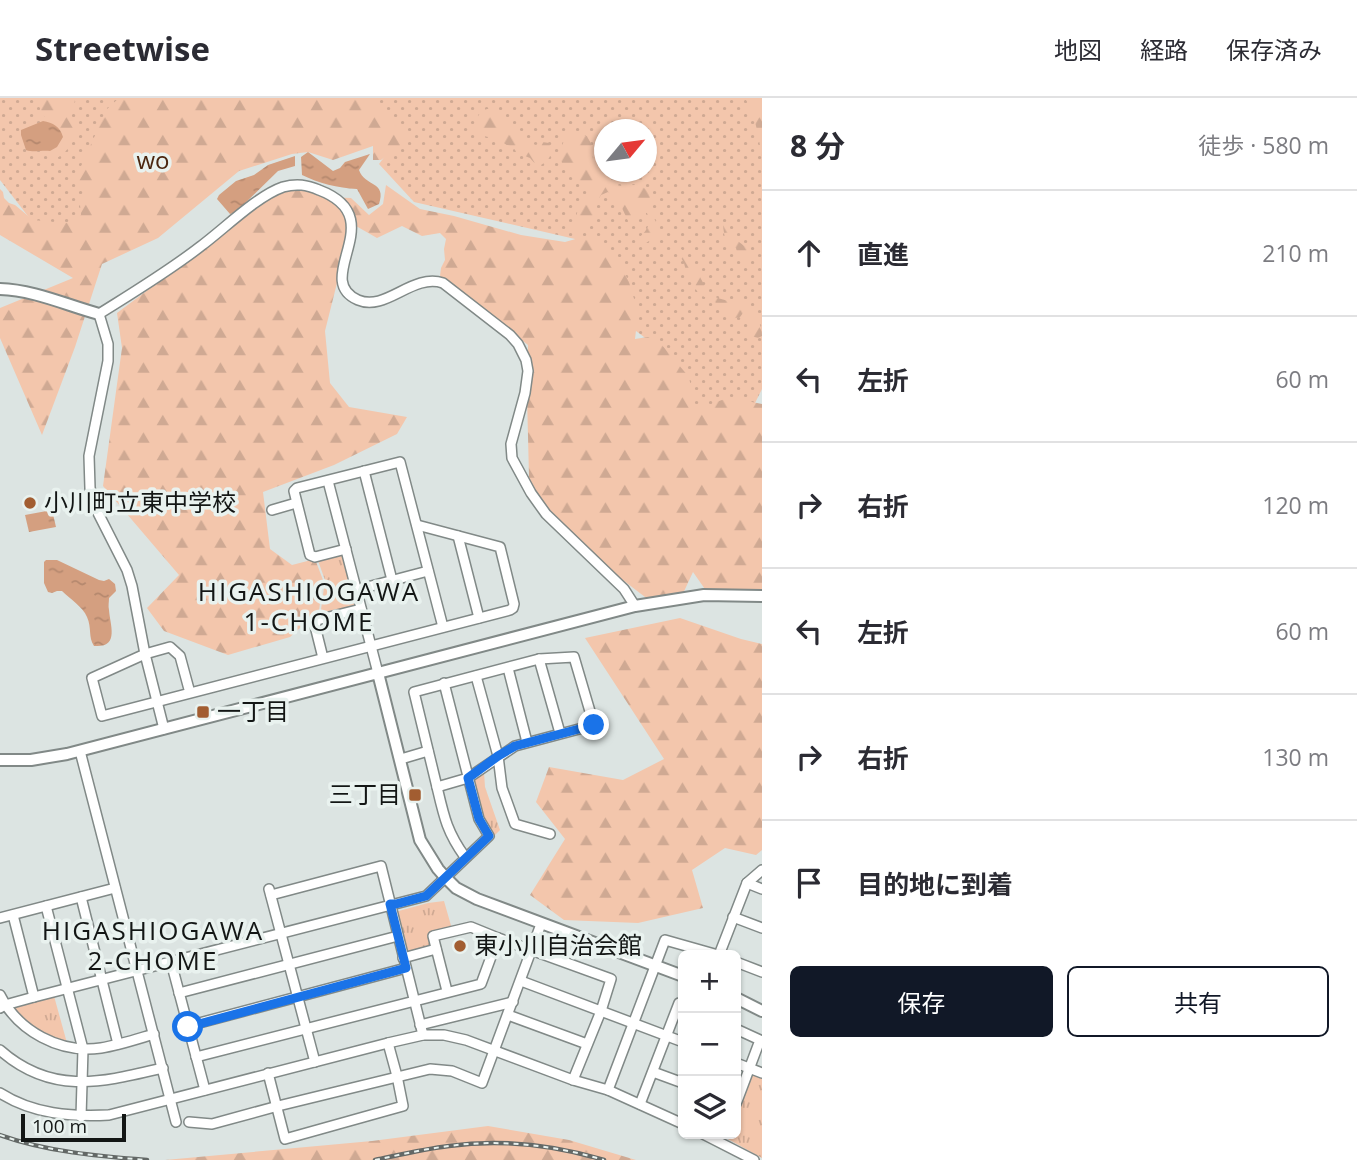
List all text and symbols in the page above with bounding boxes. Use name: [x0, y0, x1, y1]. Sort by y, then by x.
text: Streetwise: [35, 26, 210, 71]
text: 地図: [1054, 33, 1102, 66]
text: 経路: [1140, 33, 1188, 66]
text: 保存済み: [1226, 33, 1322, 66]
north arrow: [594, 119, 657, 182]
text: 8 分: [790, 125, 845, 166]
text: 徒歩 · 580 m: [1198, 129, 1329, 161]
park label: wo: [136, 143, 170, 176]
icon: ahead: [790, 234, 828, 272]
text: 直進: [857, 236, 909, 272]
text: 210 m: [1262, 237, 1329, 269]
icon: left: [790, 360, 828, 398]
text: 左折: [857, 362, 909, 398]
text: 60 m: [1275, 363, 1329, 395]
place label: 小川町立東中学校: [44, 485, 236, 518]
icon: right: [790, 486, 828, 524]
text: 右折: [857, 488, 909, 524]
text: 120 m: [1262, 489, 1329, 521]
marker: 小川町立東中学校: [22, 495, 38, 511]
district label: HIGASHIOGAWA 1-CHOME: [198, 573, 420, 639]
icon: left: [790, 612, 828, 650]
text: 左折: [857, 614, 909, 650]
text: 60 m: [1275, 615, 1329, 647]
place label: 一丁目: [217, 694, 289, 727]
marker: 一丁目: [195, 704, 211, 720]
route end: [578, 709, 609, 740]
icon: right: [790, 738, 828, 776]
text: 右折: [857, 740, 909, 776]
text: 130 m: [1262, 741, 1329, 773]
place label: 三丁目: [329, 777, 401, 810]
marker: 三丁目: [407, 787, 423, 803]
icon: arrive: [790, 864, 828, 902]
text: 目的地に到着: [857, 866, 1013, 902]
district label: HIGASHIOGAWA 2-CHOME: [42, 912, 264, 978]
place label: 東小川自治会館: [474, 928, 642, 961]
marker: 東小川自治会館: [452, 938, 468, 954]
map controls: [678, 950, 741, 1139]
button: +: [678, 950, 741, 1013]
button: 保存: [790, 966, 1053, 1037]
button: 共有: [1067, 966, 1329, 1037]
route start: [172, 1011, 203, 1042]
button: −: [678, 1013, 741, 1076]
button: layers: [678, 1076, 741, 1139]
scale bar: [21, 1111, 126, 1143]
text: 100 m: [32, 1113, 87, 1139]

